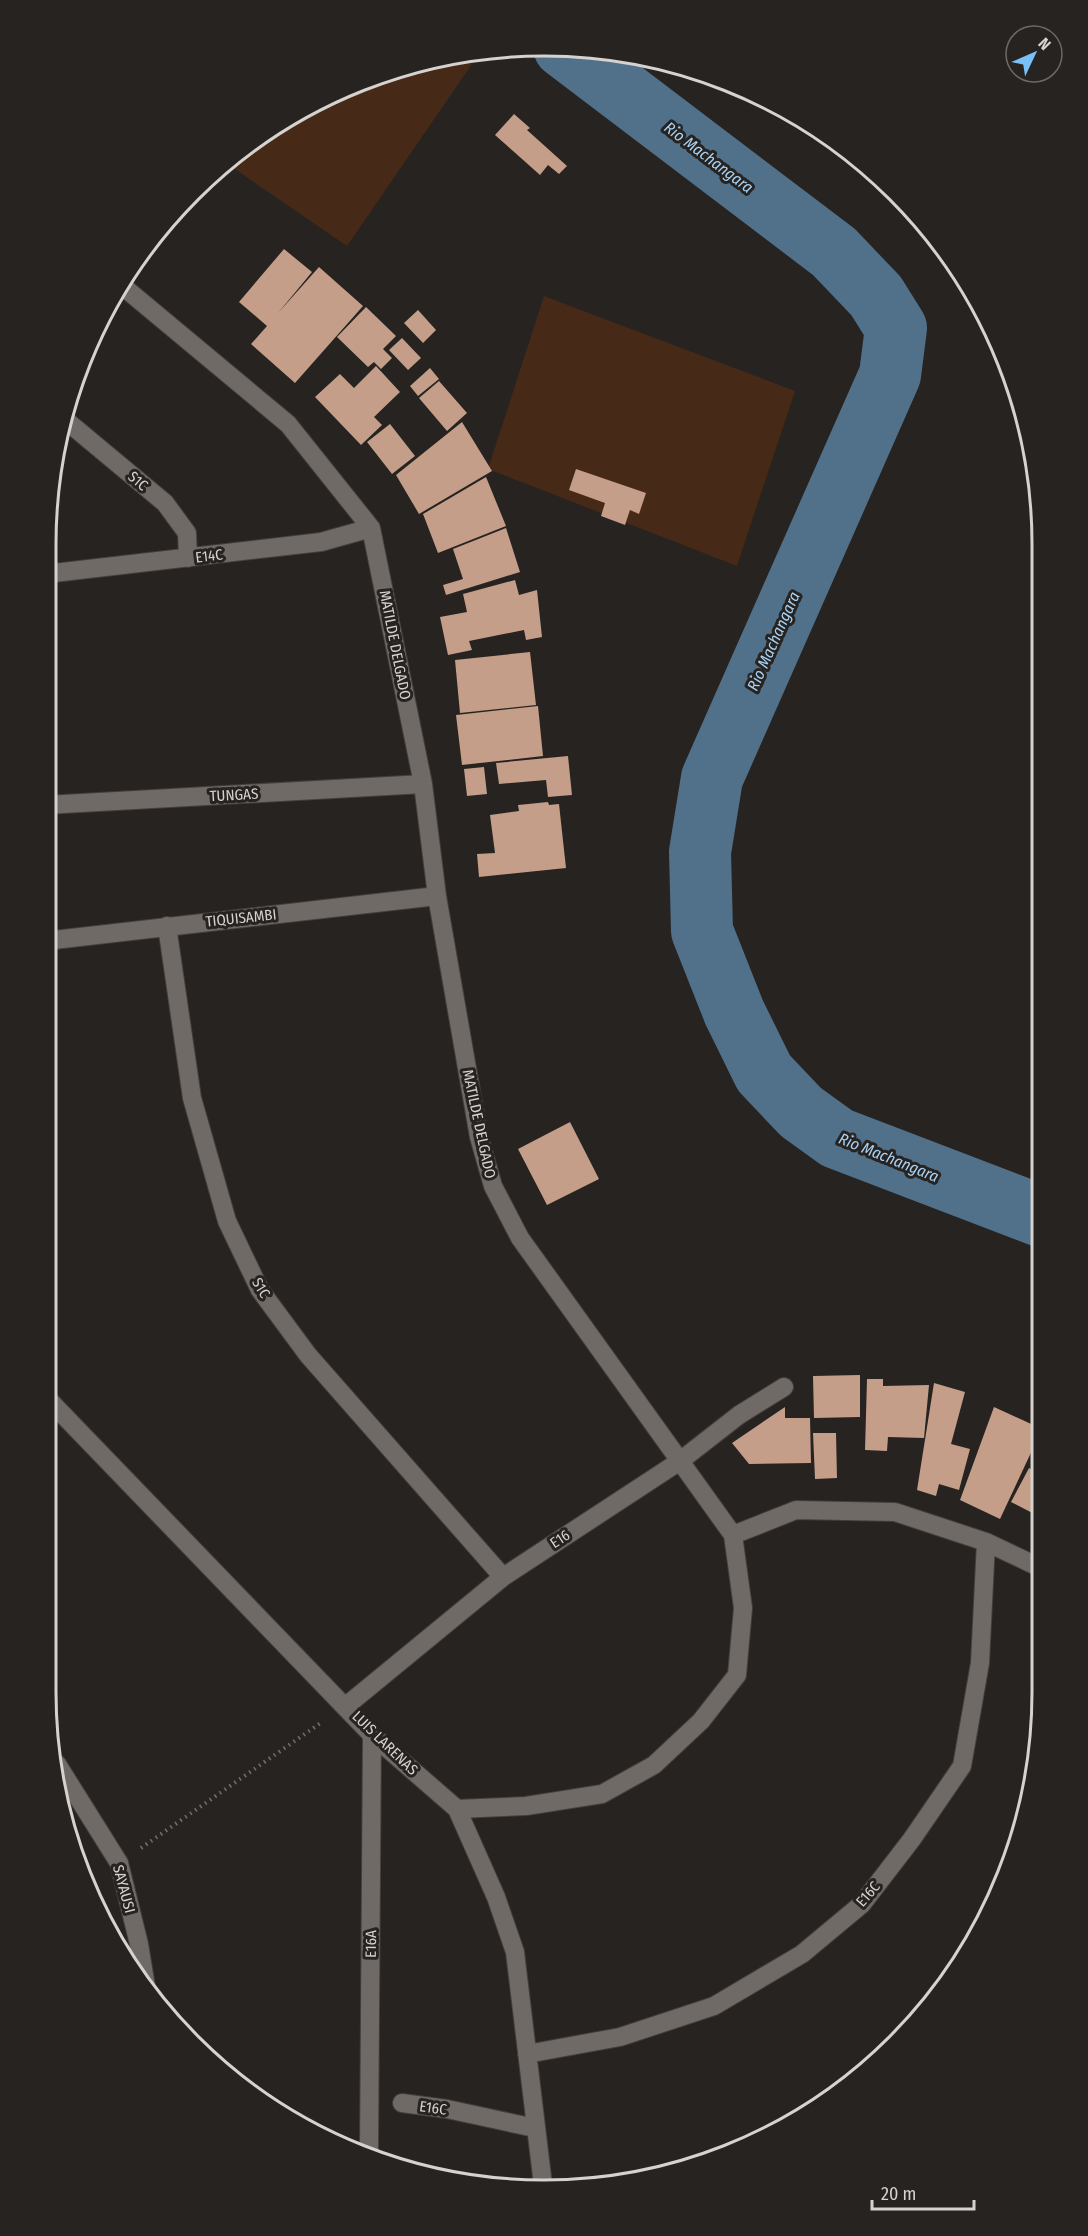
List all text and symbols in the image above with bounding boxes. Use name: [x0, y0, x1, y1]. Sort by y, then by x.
north arrow: [1004, 24, 1064, 84]
text: N: [1034, 34, 1055, 54]
water label: Rio Machangara: [661, 118, 757, 197]
street label: S1C: [124, 468, 152, 495]
street label: E14C: [194, 545, 224, 567]
street label: MATILDE DELGADO: [376, 589, 414, 701]
water label: Rio Machangara: [743, 589, 804, 694]
street label: TUNGAS: [209, 785, 259, 805]
street label: TIQUISAMBI: [205, 905, 277, 931]
street label: MATILDE DELGADO: [459, 1068, 499, 1180]
water label: Rio Machangara: [836, 1129, 942, 1186]
street label: S1C: [248, 1275, 274, 1302]
street label: E16: [547, 1526, 573, 1552]
street label: LUIS LARENAS: [348, 1707, 422, 1779]
street label: SAYAUSI: [109, 1863, 139, 1915]
street label: E16C: [852, 1877, 884, 1910]
street label: E16A: [362, 1930, 380, 1958]
street label: E16C: [418, 2097, 448, 2119]
scale bar: [872, 2173, 974, 2211]
text: 20 m: [881, 2183, 916, 2205]

